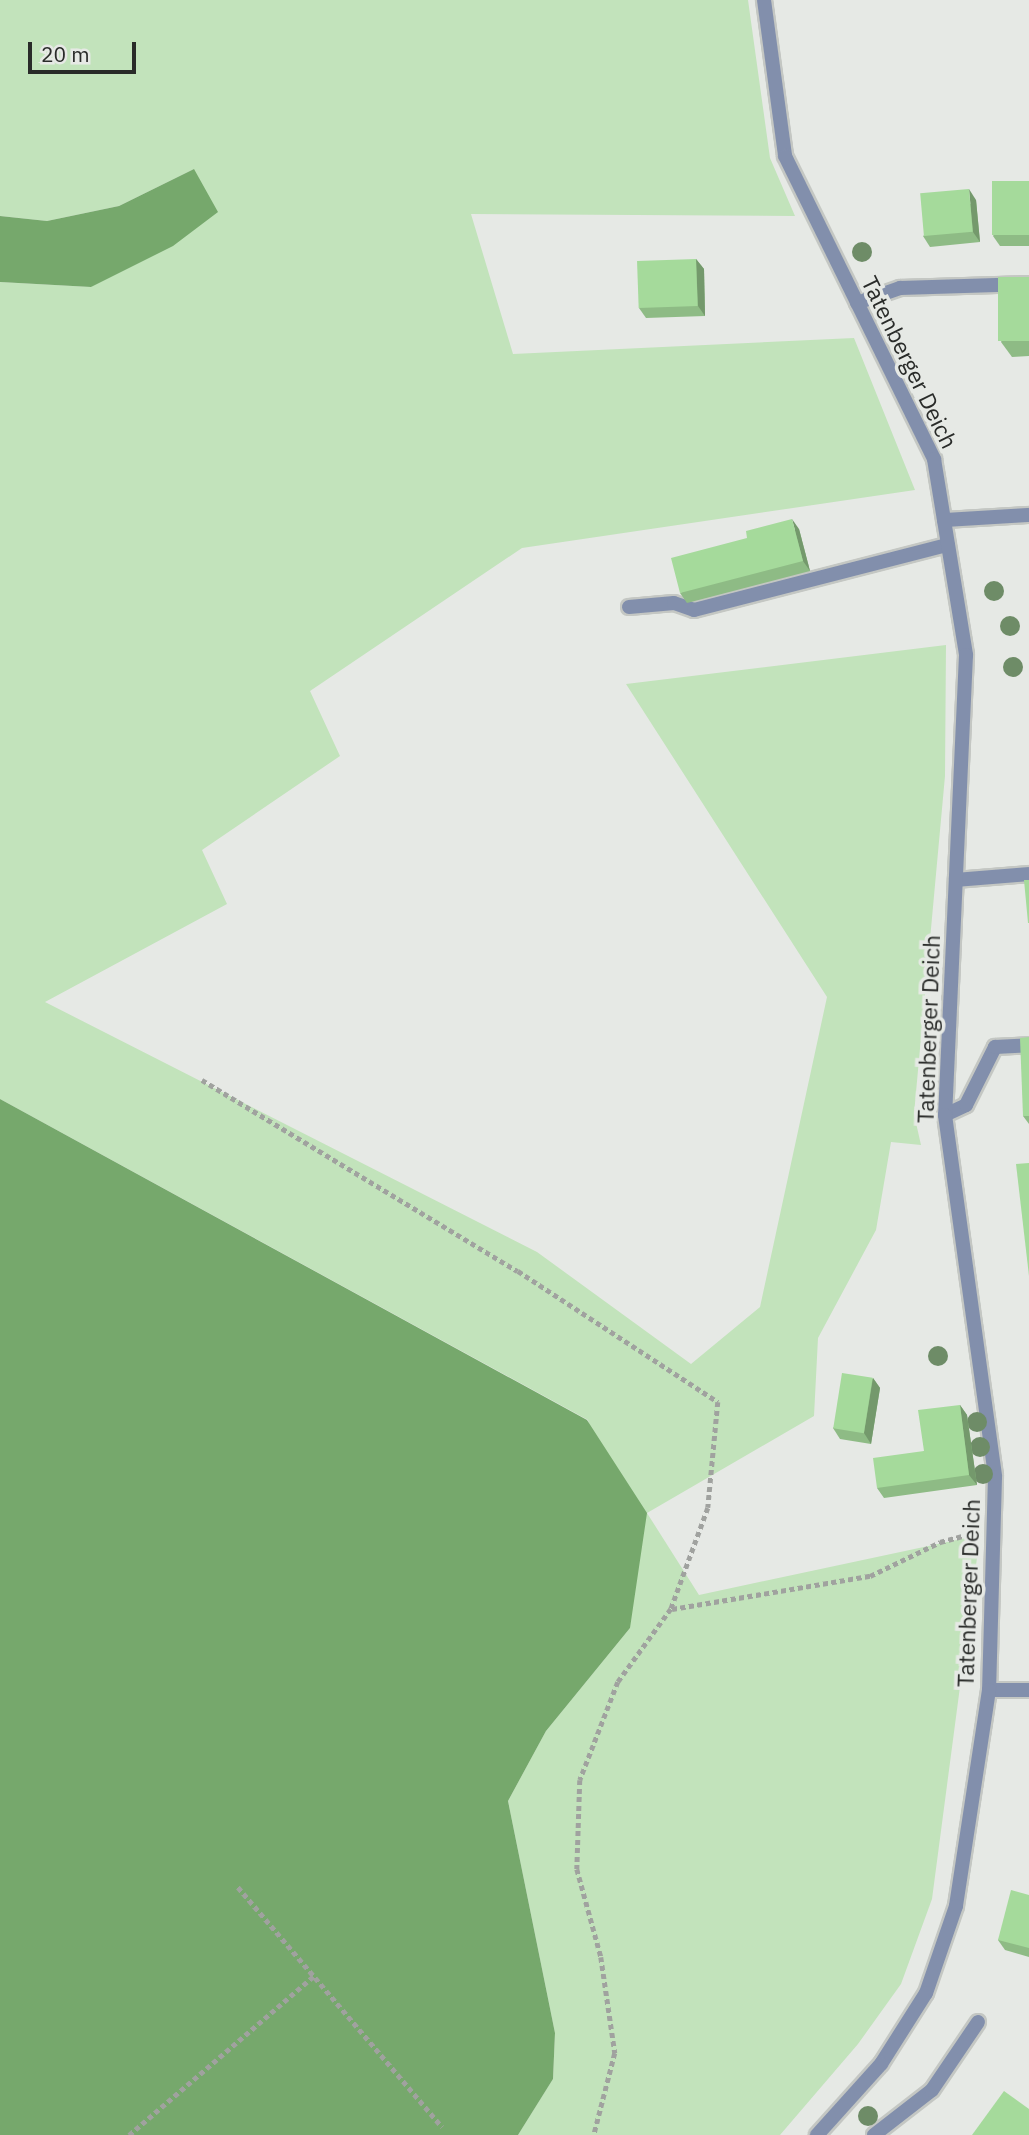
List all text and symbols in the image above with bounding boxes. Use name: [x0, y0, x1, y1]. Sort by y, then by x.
scale bar: [32, 28, 140, 72]
text: 20 m: [41, 40, 90, 68]
street label: Tatenberger Deich: [856, 271, 964, 453]
street label: Tatenberger Deich: [911, 934, 945, 1124]
street label: Tatenberger Deich: [951, 1498, 985, 1688]

